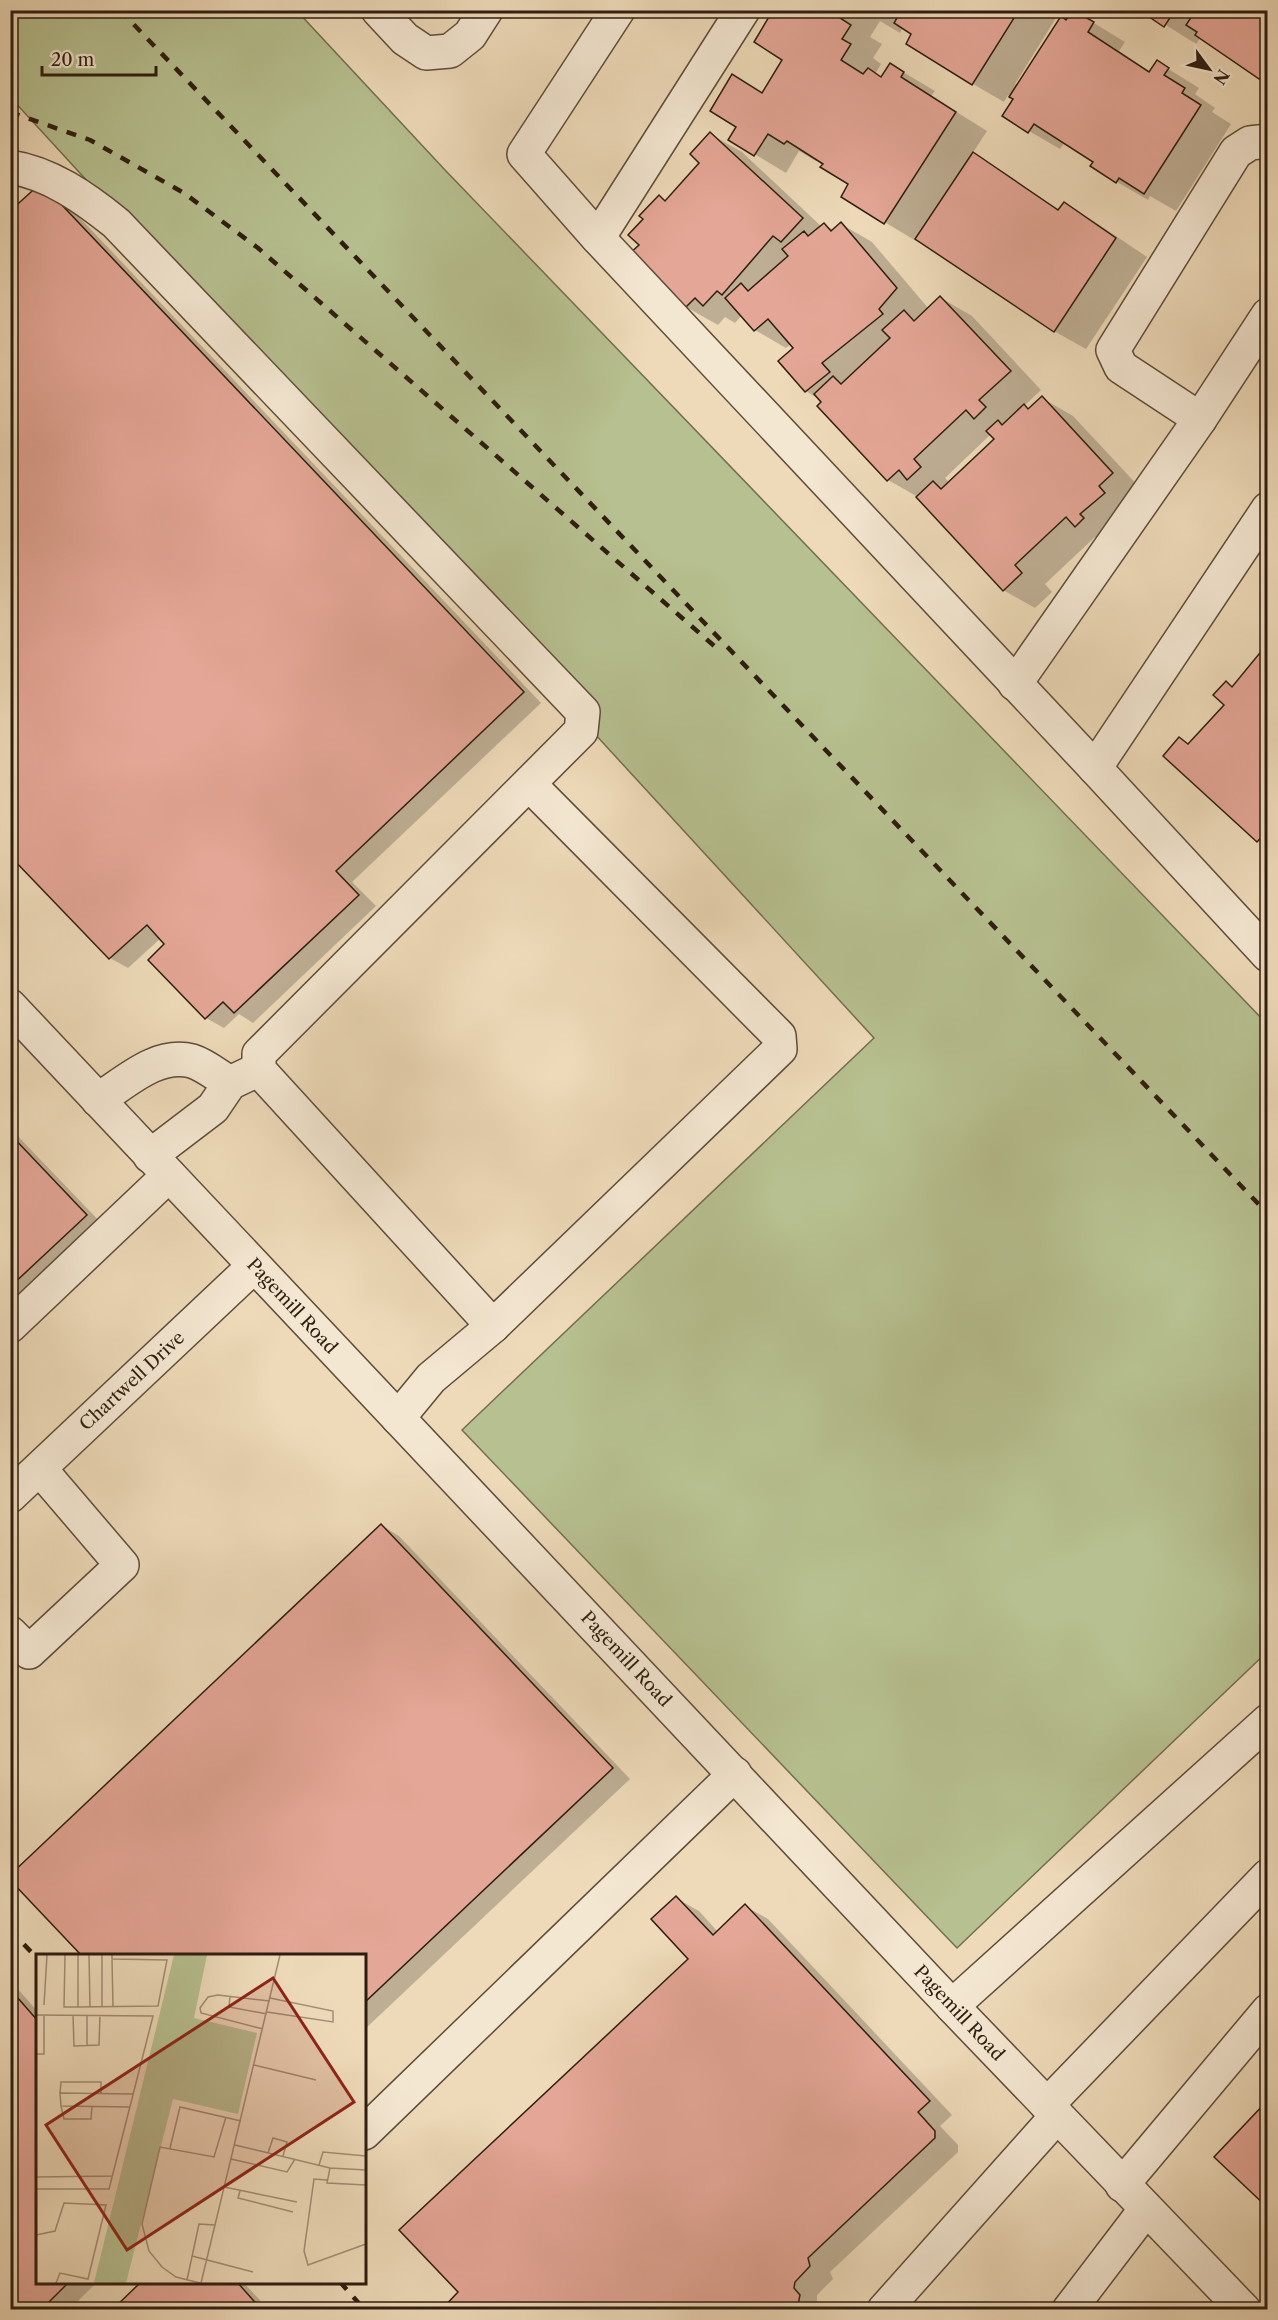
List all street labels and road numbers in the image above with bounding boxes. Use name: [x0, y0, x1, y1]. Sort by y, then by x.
street label: Pagemill Road: [242, 1254, 342, 1358]
street label: Chartwell Drive: [75, 1327, 189, 1435]
street label: Pagemill Road: [576, 1607, 676, 1711]
street label: Pagemill Road: [909, 1961, 1009, 2065]

